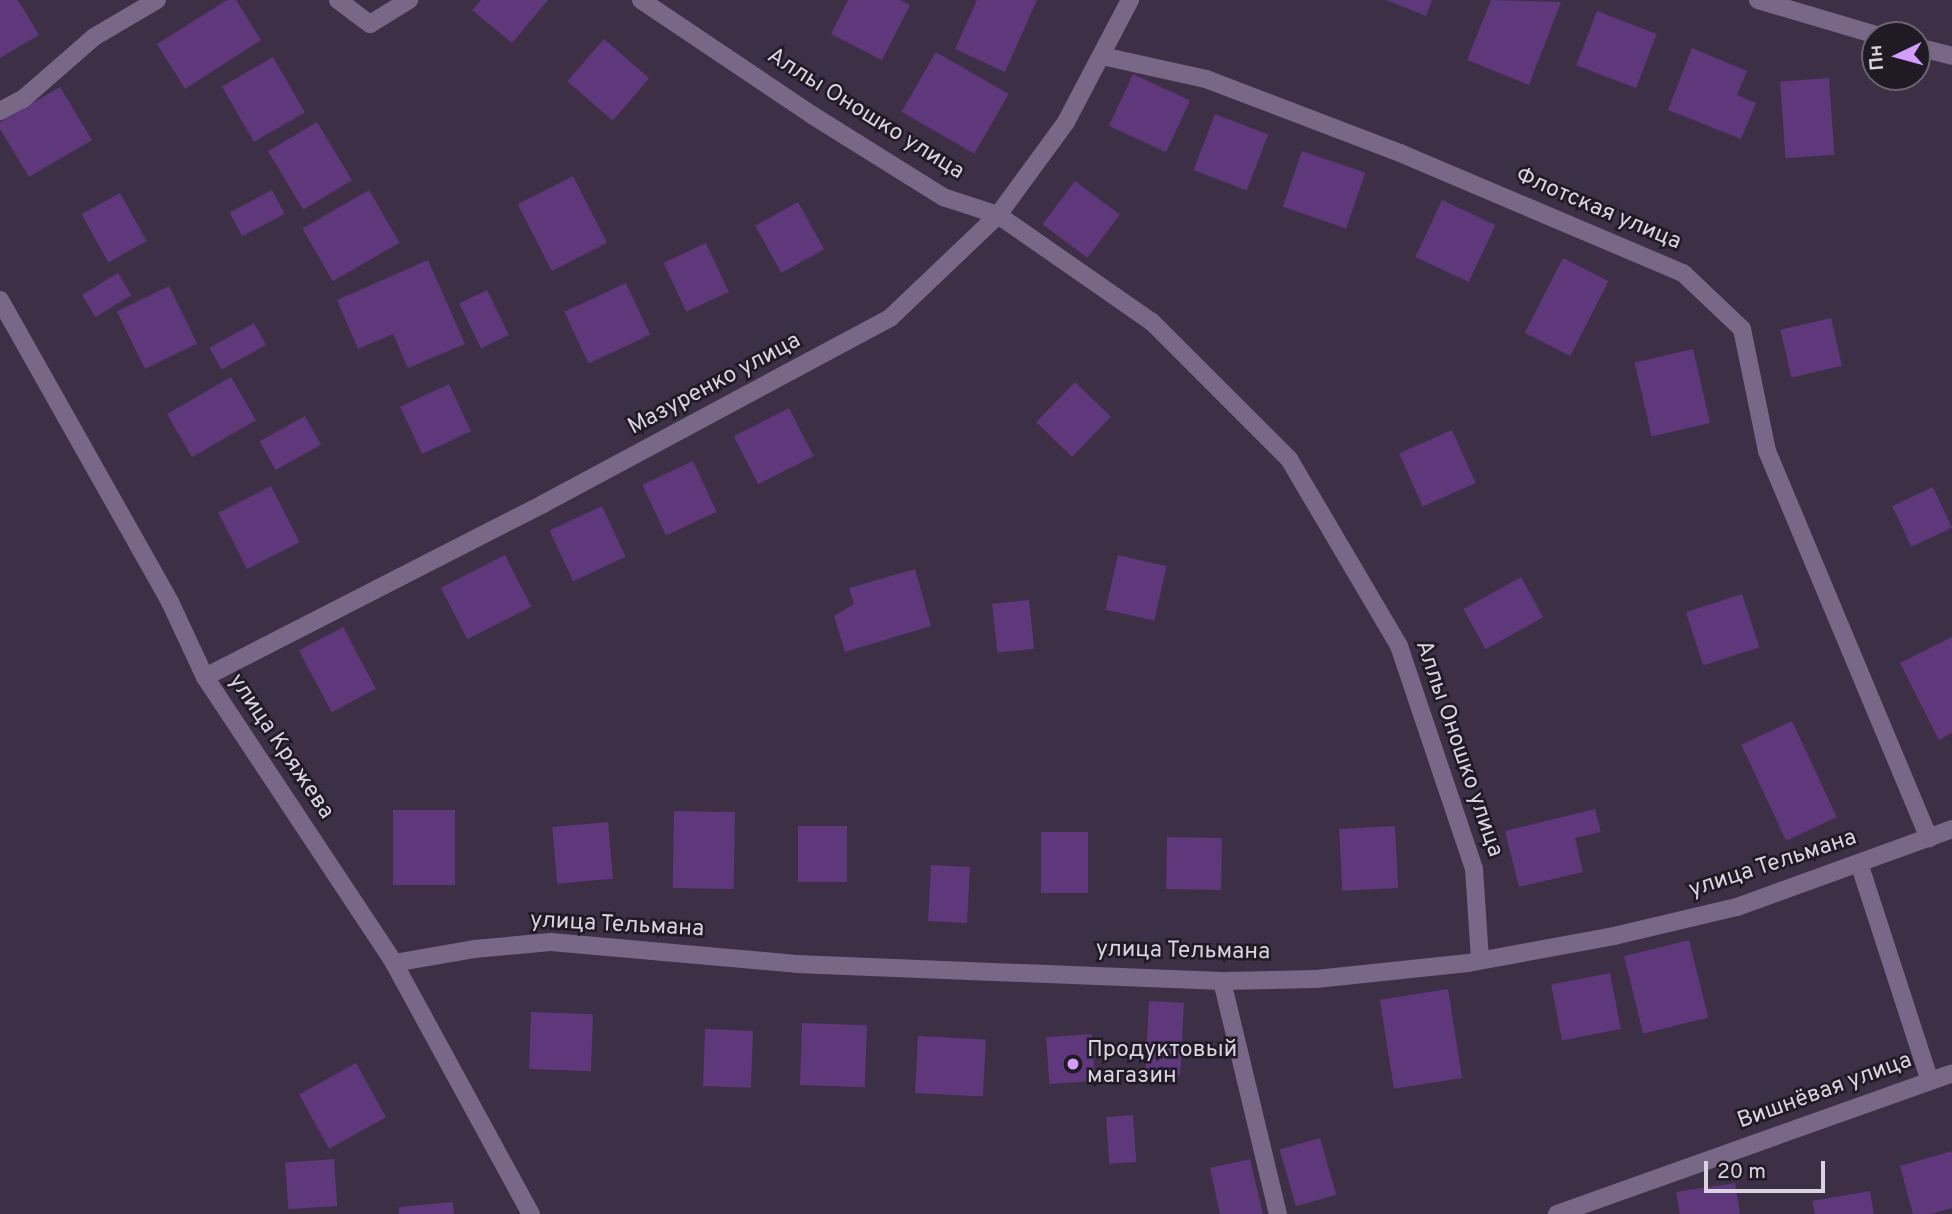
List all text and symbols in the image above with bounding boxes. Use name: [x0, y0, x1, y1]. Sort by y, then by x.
north arrow: [1861, 21, 1931, 91]
street label: Аллы Оношко улица: [761, 43, 969, 187]
text: Пн: [1864, 44, 1890, 71]
street label: Флотская улица: [1511, 163, 1685, 257]
street label: Мазуренко улица: [624, 328, 806, 442]
street label: Аллы Оношко улица: [1408, 637, 1508, 861]
street label: улица Кряжева: [221, 669, 339, 825]
street label: улица Тельмана: [1685, 825, 1861, 905]
street label: улица Тельмана: [529, 908, 705, 944]
street label: улица Тельмана: [1095, 937, 1271, 967]
place label: Продуктовый магазин: [1087, 1037, 1237, 1091]
street label: Вишнёвая улица: [1734, 1048, 1916, 1136]
marker: Продуктовый магазин: [1065, 1056, 1081, 1072]
scale bar: [1707, 1148, 1828, 1192]
text: 20 m: [1717, 1159, 1766, 1186]

